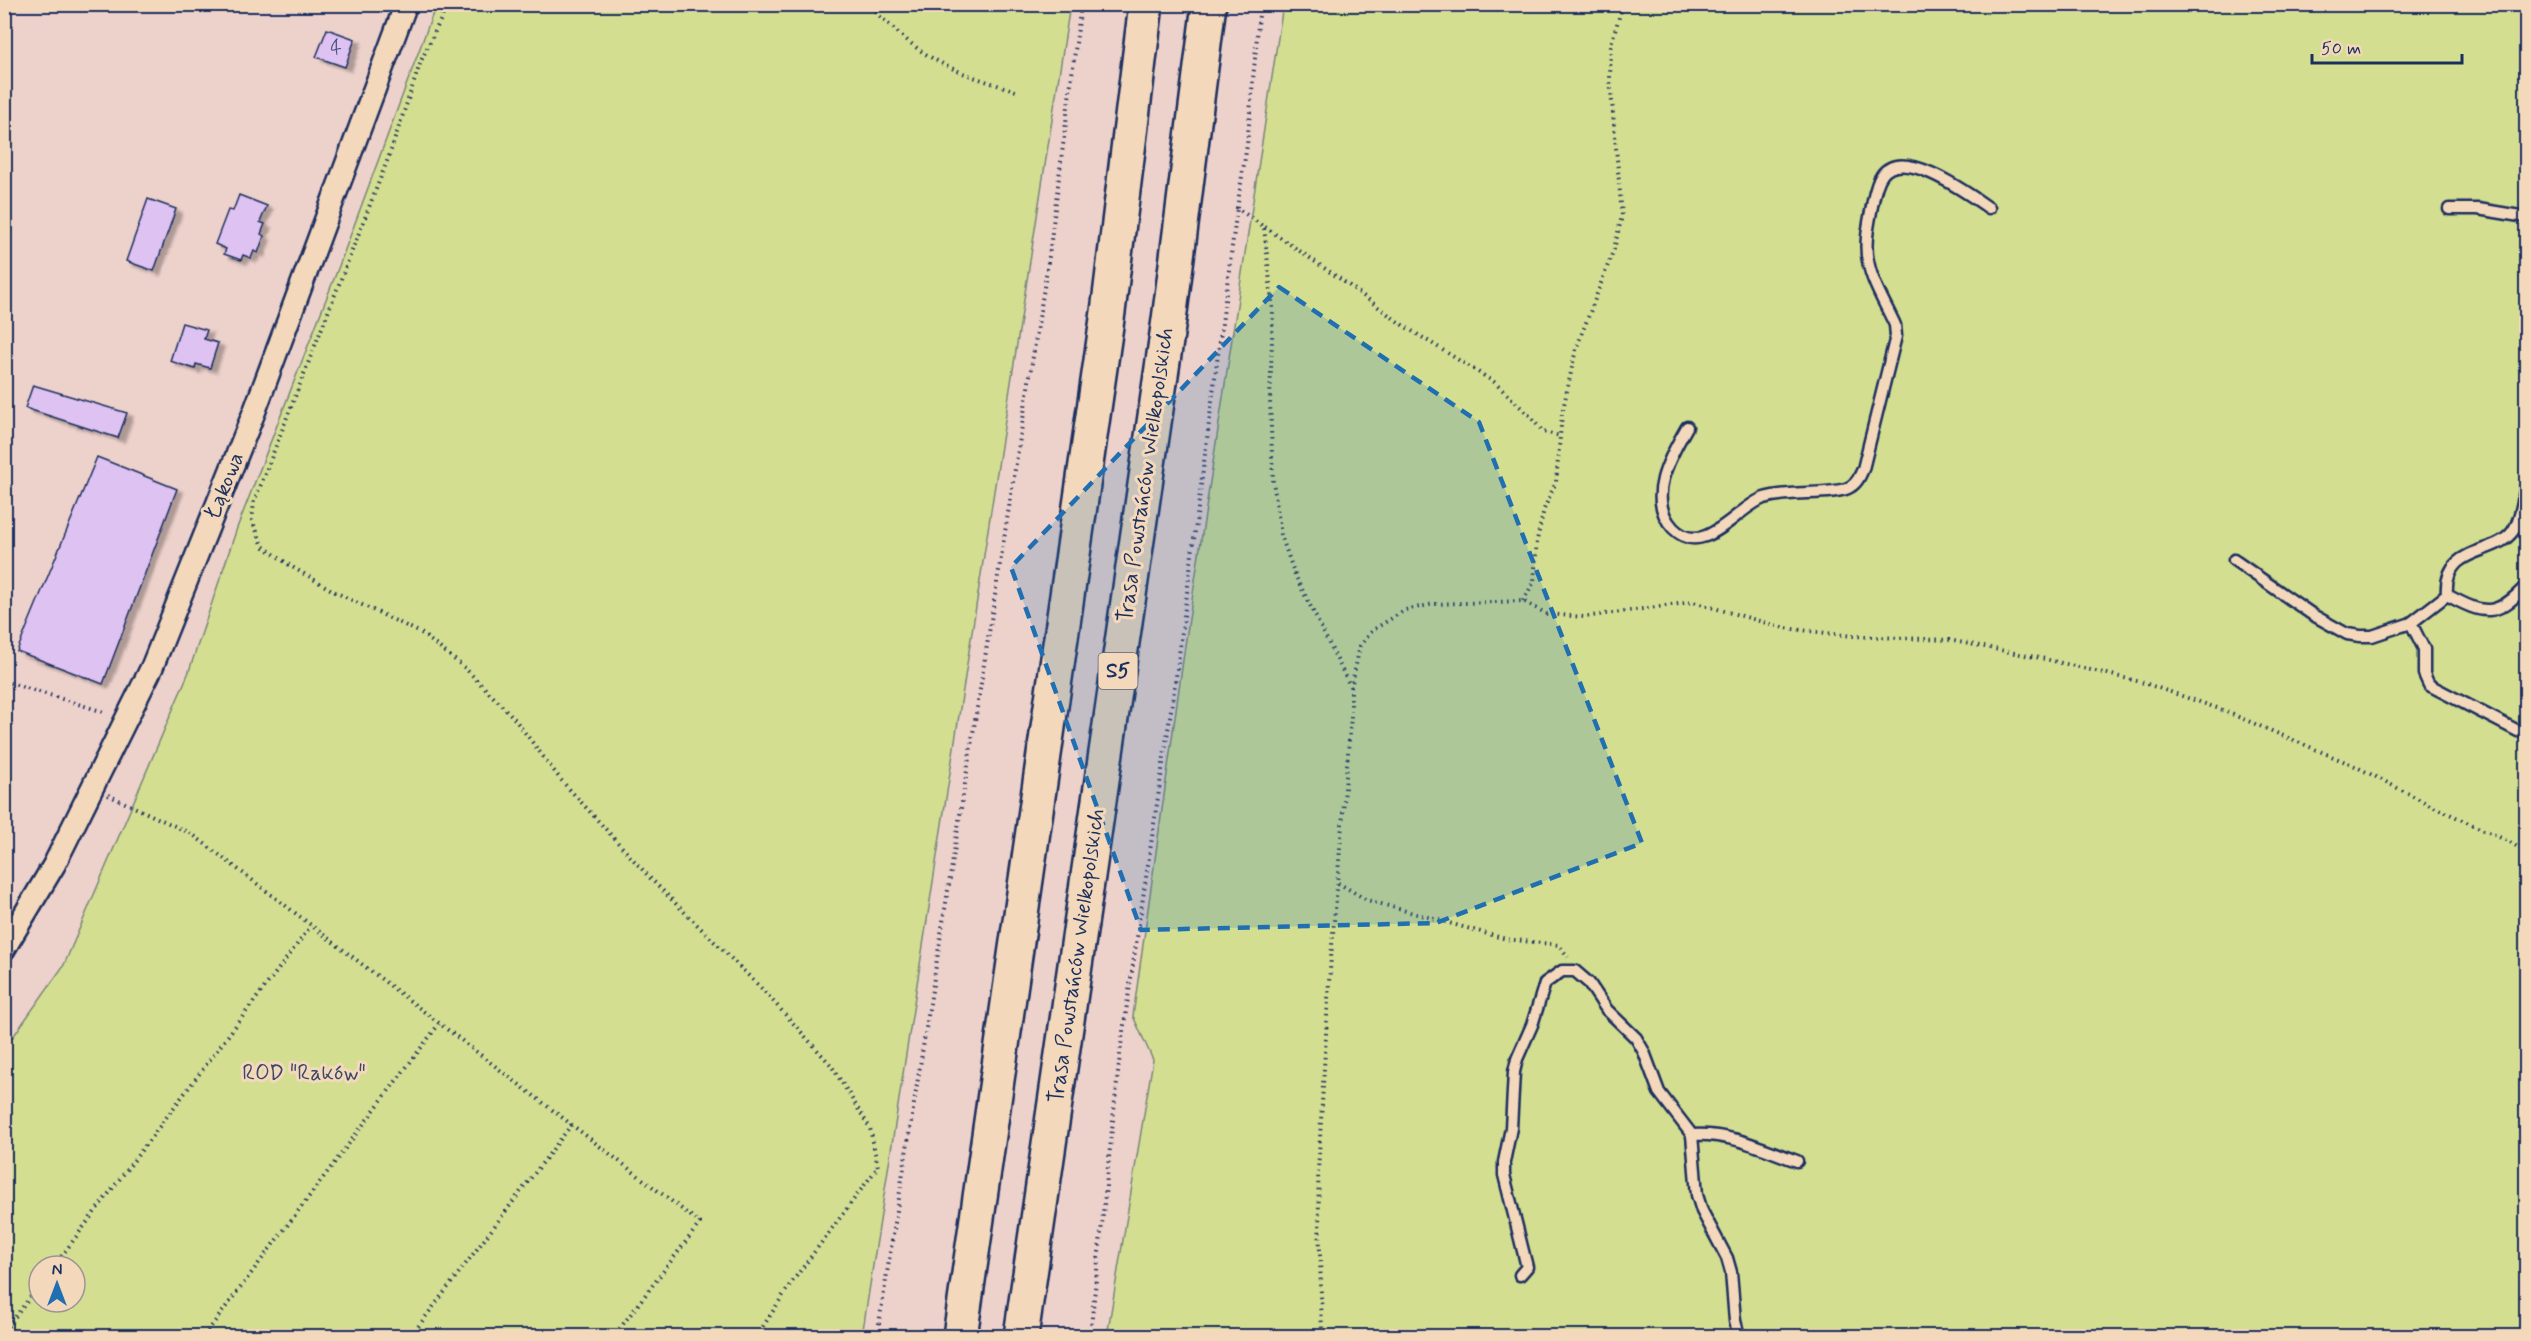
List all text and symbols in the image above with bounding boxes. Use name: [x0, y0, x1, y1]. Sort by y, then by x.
scale bar: [2312, 27, 2462, 65]
house number: 4: [330, 35, 342, 62]
text: 50 m: [2321, 37, 2361, 61]
street label: Trasa Powstańców Wielkopolskich: [1111, 326, 1181, 624]
street label: Łąkowa: [199, 448, 251, 524]
road number: S5: [1098, 653, 1138, 689]
street label: Trasa Powstańców Wielkopolskich: [1042, 807, 1112, 1105]
park label: ROD "Raków": [242, 1060, 366, 1088]
north arrow: [27, 1254, 87, 1314]
text: N: [52, 1260, 62, 1281]

